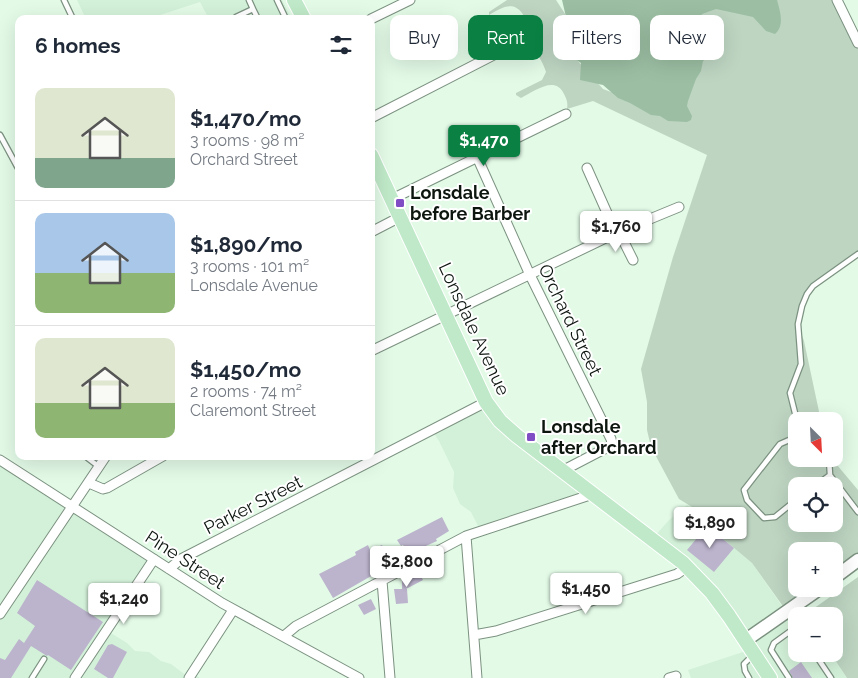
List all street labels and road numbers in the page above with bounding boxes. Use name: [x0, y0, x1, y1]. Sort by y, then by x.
street label: Lonsdale Avenue: [435, 259, 515, 399]
street label: Orchard Street: [534, 261, 607, 379]
street label: Parker Street: [200, 471, 305, 538]
street label: Pine Street: [142, 526, 229, 593]

